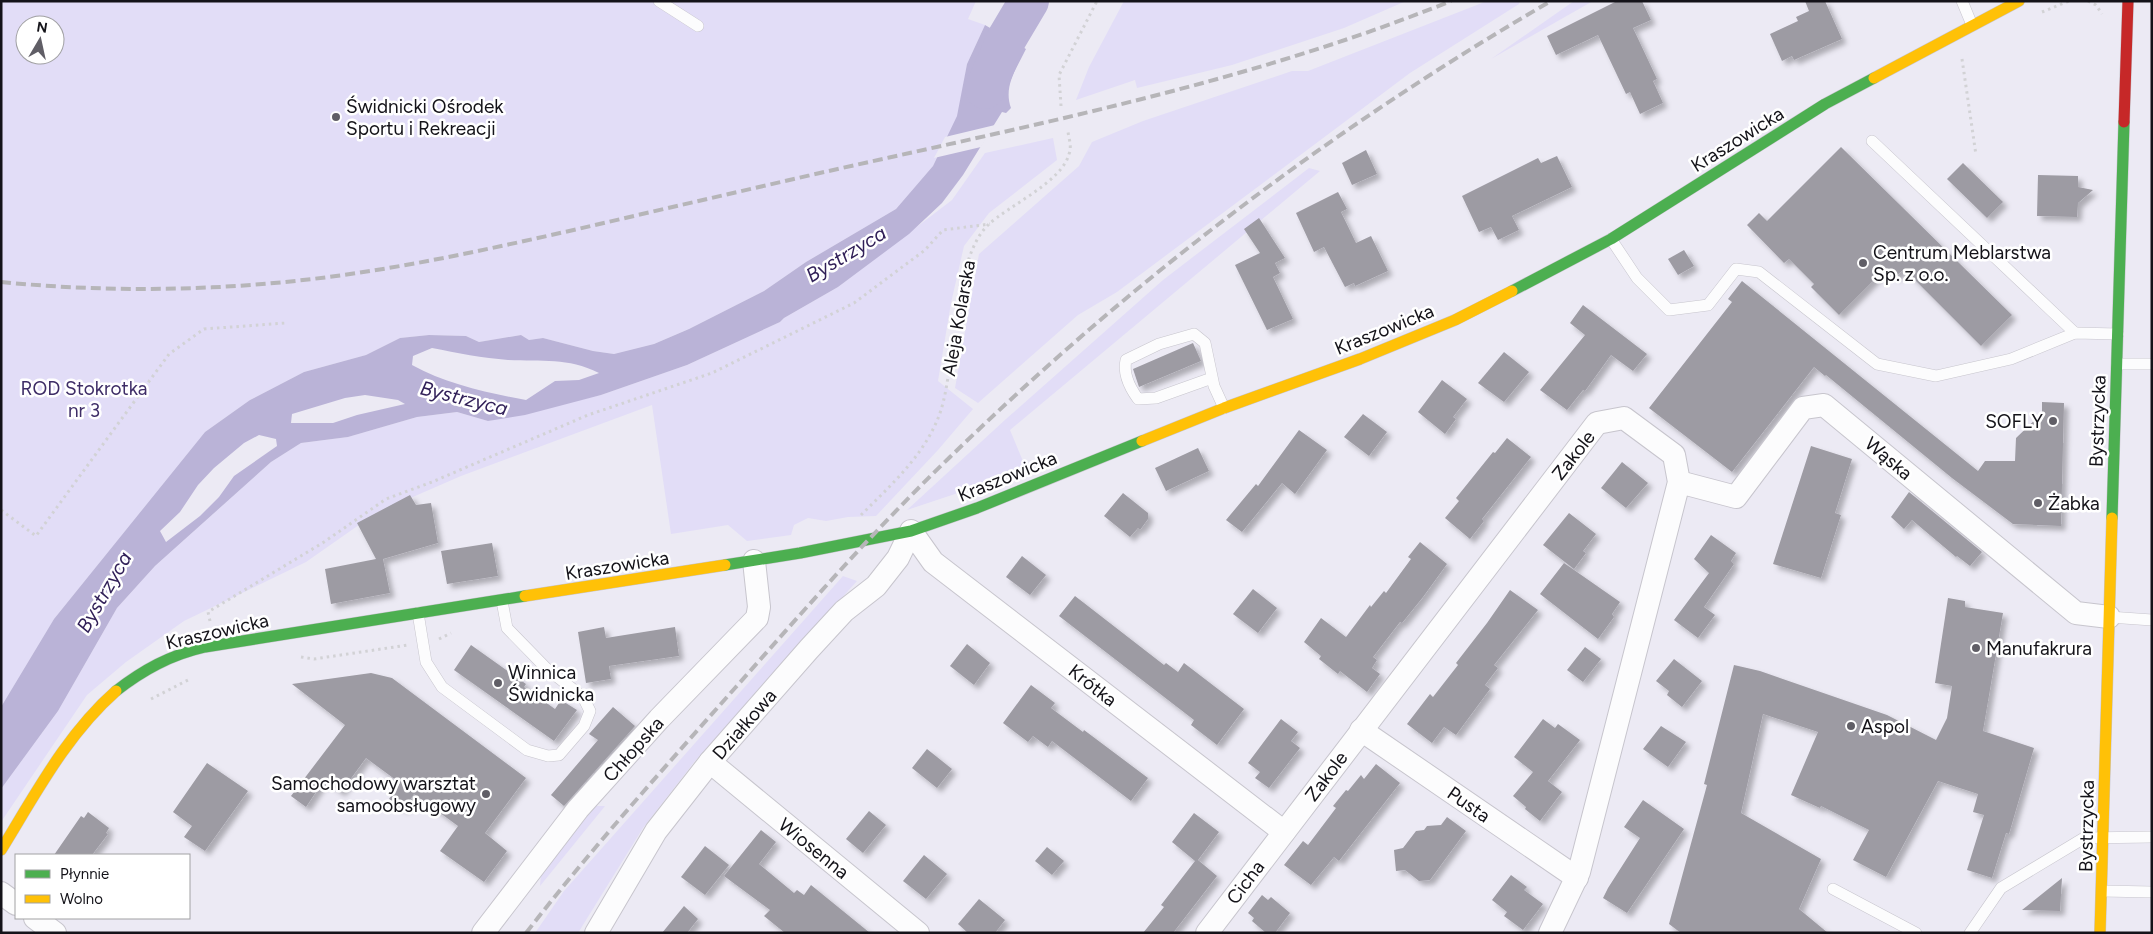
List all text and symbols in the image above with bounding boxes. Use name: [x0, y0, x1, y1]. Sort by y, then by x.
north arrow: [15, 15, 65, 65]
text: N: [35, 18, 49, 37]
place label: Świdnicki Ośrodek Sportu i Rekreacji: [346, 95, 504, 140]
street label: Kraszowicka: [1687, 102, 1788, 177]
marker: Świdnicki Ośrodek Sportu i Rekreacji: [330, 111, 342, 123]
water label: Bystrzyca: [802, 221, 891, 287]
place label: Centrum Meblarstwa Sp. z o.o.: [1873, 241, 2051, 286]
marker: Centrum Meblarstwa Sp. z o.o.: [1857, 257, 1869, 269]
street label: Aleja Kolarska: [937, 258, 980, 378]
street label: Kraszowicka: [1331, 299, 1437, 360]
street label: Bystrzycka: [2084, 375, 2111, 467]
water label: Bystrzyca: [418, 376, 510, 421]
park label: ROD Stokrotka nr 3: [21, 377, 147, 422]
place label: SOFLY: [1985, 410, 2044, 433]
marker: SOFLY: [2047, 415, 2059, 427]
street label: Zakole: [1547, 426, 1600, 485]
street label: Wąska: [1860, 432, 1917, 485]
street label: Kraszowicka: [954, 446, 1060, 507]
place label: Żabka: [2048, 492, 2100, 515]
marker: Żabka: [2032, 497, 2044, 509]
street label: Kraszowicka: [563, 546, 671, 585]
water label: Bystrzyca: [71, 547, 137, 637]
street label: Kraszowicka: [163, 608, 271, 654]
place label: Manufakrura: [1986, 637, 2092, 660]
marker: Manufakrura: [1970, 642, 1982, 654]
street label: Krótka: [1064, 659, 1121, 711]
place label: Winnica Świdnicka: [508, 661, 594, 706]
marker: Winnica Świdnicka: [492, 677, 504, 689]
street label: Działkowa: [707, 684, 781, 764]
street label: Chłopska: [598, 712, 669, 787]
place label: Aspol: [1861, 715, 1909, 738]
marker: Aspol: [1845, 720, 1857, 732]
street label: Zakole: [1300, 747, 1353, 806]
place label: Samochodowy warsztat samoobsługowy: [271, 772, 476, 817]
street label: Bystrzycka: [2074, 780, 2099, 872]
street label: Pusta: [1443, 781, 1495, 827]
marker: Samochodowy warsztat samoobsługowy: [480, 788, 492, 800]
street label: Wiosenna: [774, 813, 853, 884]
legend: [15, 854, 190, 919]
street label: Cicha: [1222, 856, 1269, 909]
text: Płynnie: [60, 865, 109, 883]
text: Wolno: [60, 890, 103, 908]

